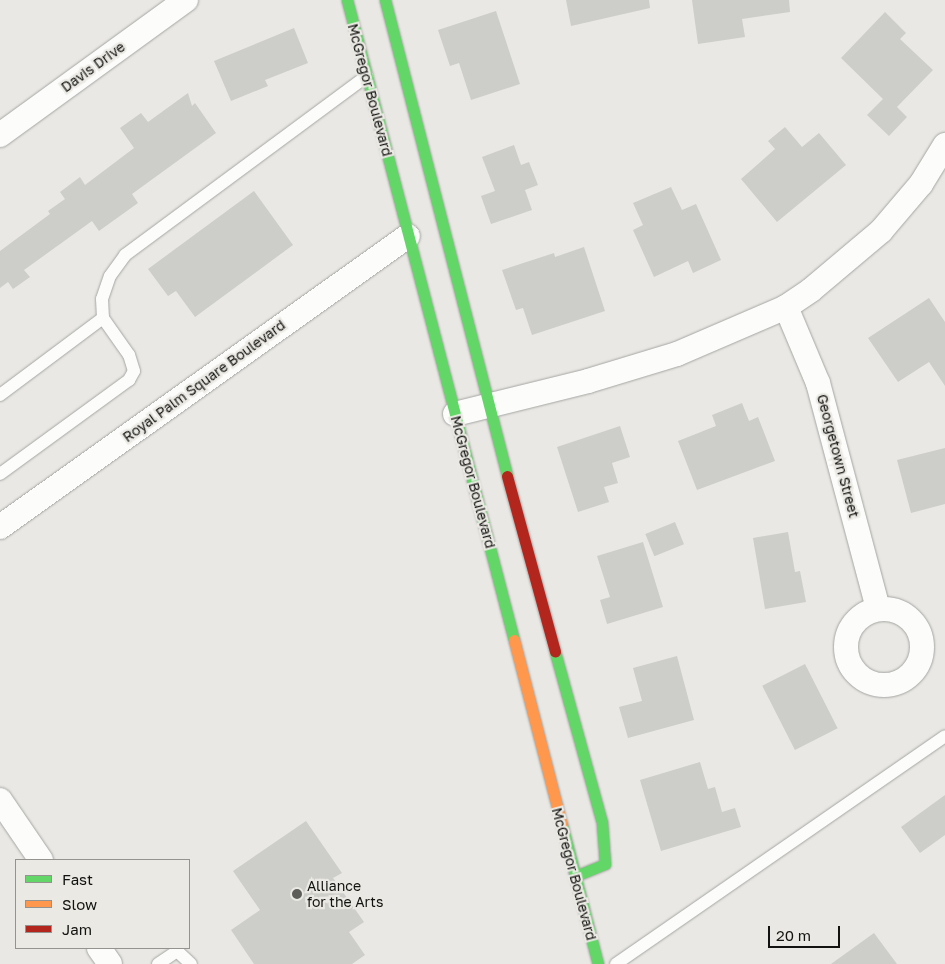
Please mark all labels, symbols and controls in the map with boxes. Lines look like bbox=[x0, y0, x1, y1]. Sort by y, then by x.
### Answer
street label: McGregor Boulevard bbox=[344, 22, 396, 158]
street label: Davis Drive bbox=[58, 38, 128, 96]
street label: Royal Palm Square Boulevard bbox=[119, 316, 289, 446]
street label: Georgetown Street bbox=[813, 392, 863, 520]
street label: McGregor Boulevard bbox=[447, 414, 499, 550]
street label: McGregor Boulevard bbox=[548, 806, 600, 942]
legend bbox=[15, 859, 190, 949]
text: Fast bbox=[62, 870, 93, 888]
place label: Alliance for the Arts bbox=[307, 878, 383, 910]
marker: Alliance for the Arts bbox=[291, 888, 303, 900]
text: Slow bbox=[62, 895, 97, 913]
scale bar bbox=[770, 916, 842, 948]
text: Jam bbox=[62, 920, 92, 938]
text: 20 m bbox=[776, 926, 811, 944]

